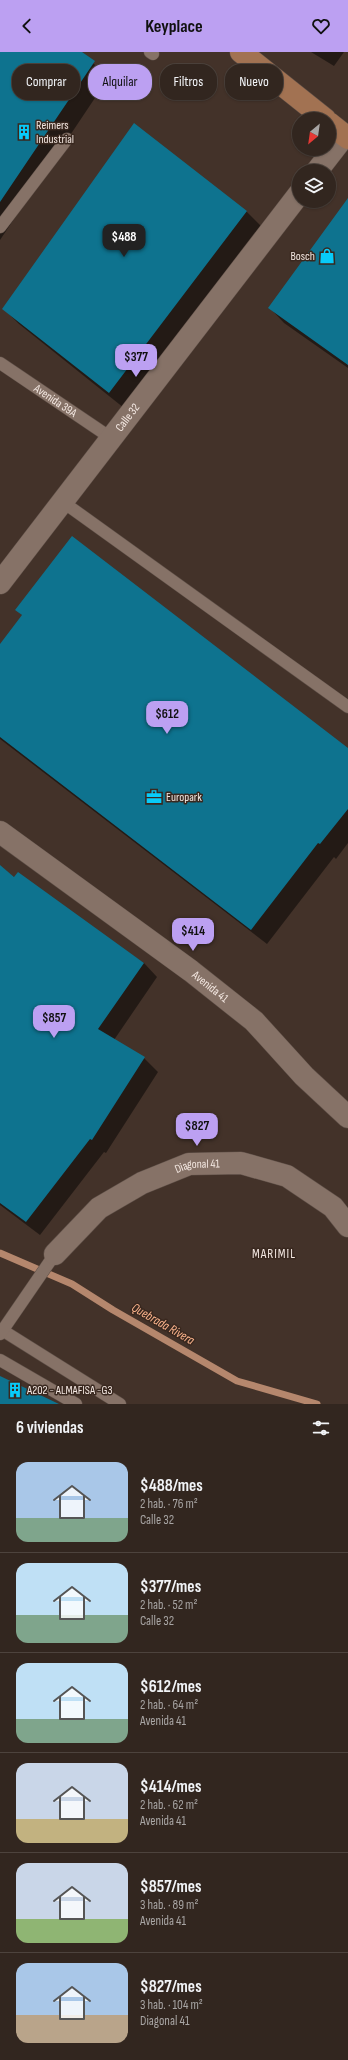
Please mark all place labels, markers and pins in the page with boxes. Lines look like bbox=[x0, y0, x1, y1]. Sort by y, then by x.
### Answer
place label: Reimers Industrial bbox=[36, 118, 74, 147]
building icon: Reimers Industrial bbox=[15, 123, 33, 141]
pin: $488 bbox=[100, 224, 148, 258]
shop icon: Bosch bbox=[318, 247, 336, 265]
place label: Bosch bbox=[290, 249, 315, 264]
pin: $377 bbox=[112, 344, 160, 378]
pin: $612 bbox=[143, 701, 191, 735]
office icon: Europark bbox=[145, 788, 163, 806]
place label: Europark bbox=[166, 790, 202, 805]
pin: $414 bbox=[169, 918, 217, 952]
pin: $857 bbox=[30, 1005, 78, 1039]
pin: $827 bbox=[173, 1113, 221, 1147]
building icon: A202 - ALMAFISA -G3 bbox=[6, 1381, 24, 1399]
place label: A202 - ALMAFISA -G3 bbox=[26, 1383, 112, 1398]

